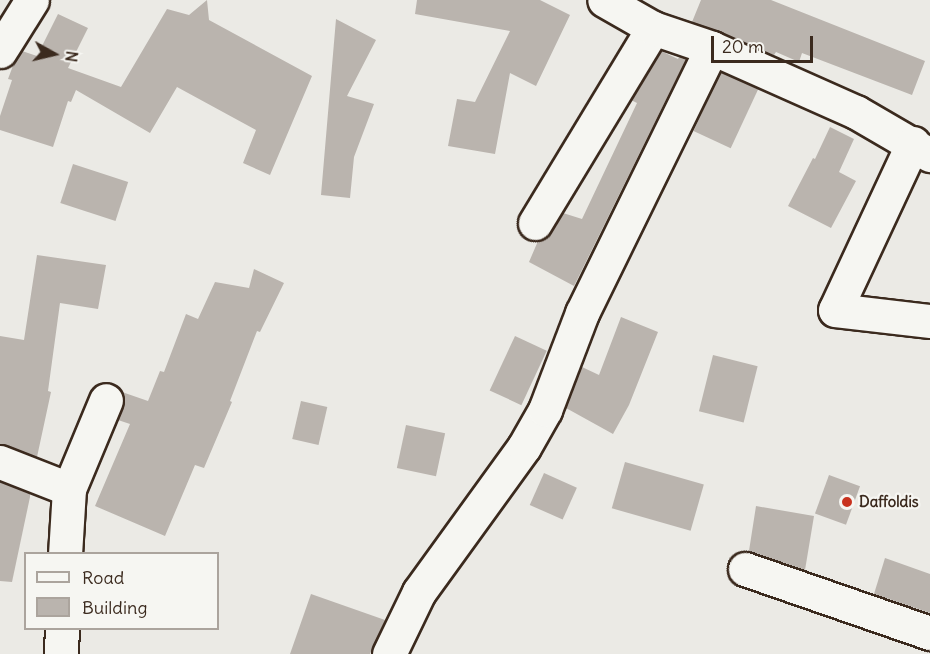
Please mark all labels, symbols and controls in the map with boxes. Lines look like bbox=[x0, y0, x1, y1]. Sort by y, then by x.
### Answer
north arrow bbox=[24, 24, 84, 84]
scale bar bbox=[714, 24, 816, 62]
text: 20 m bbox=[722, 35, 764, 58]
text: N bbox=[61, 50, 82, 63]
place label: Daffoldis bbox=[859, 493, 919, 511]
marker: Daffoldis bbox=[840, 495, 854, 509]
legend bbox=[24, 552, 219, 630]
text: Road bbox=[82, 566, 124, 589]
text: Building bbox=[82, 596, 147, 619]

